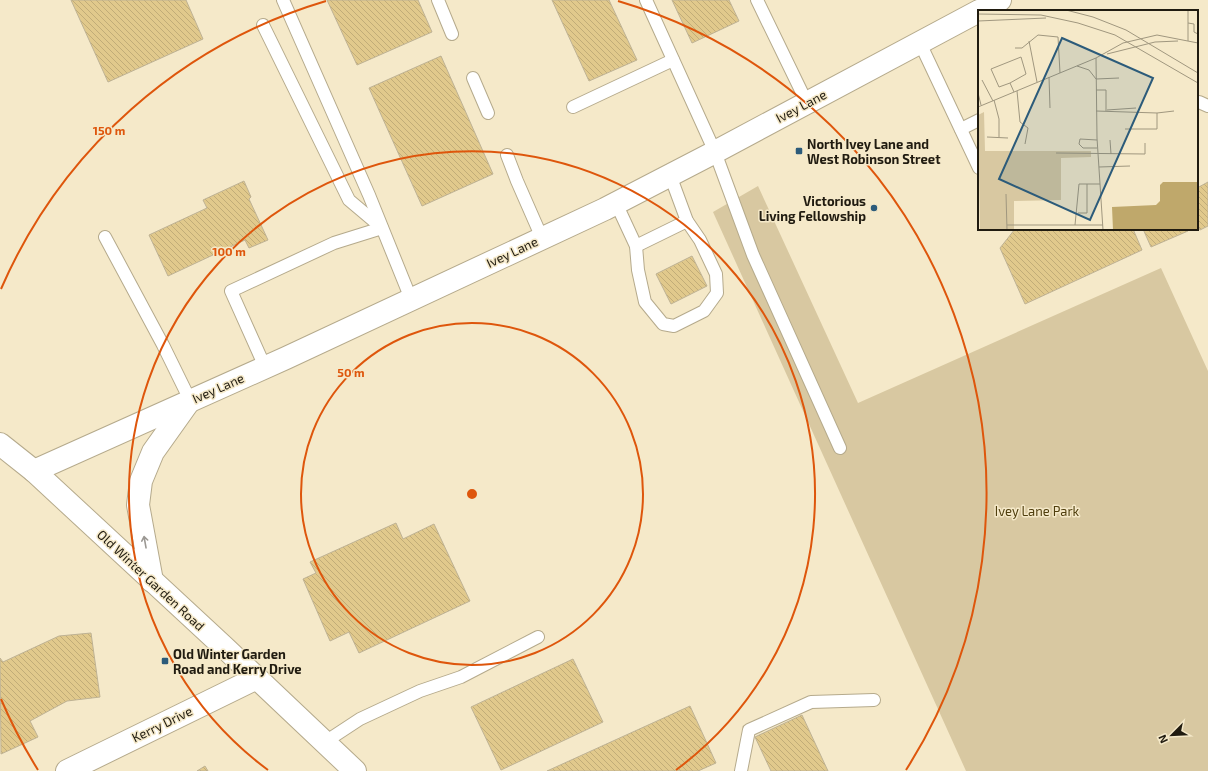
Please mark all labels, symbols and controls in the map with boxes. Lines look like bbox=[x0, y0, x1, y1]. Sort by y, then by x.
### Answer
inset map bbox=[978, 10, 1198, 230]
street label: Ivey Lane bbox=[773, 86, 829, 126]
text: 150 m bbox=[93, 123, 125, 137]
place label: North Ivey Lane and West Robinson Street bbox=[807, 136, 941, 167]
marker: North Ivey Lane and West Robinson Street bbox=[794, 146, 804, 156]
place label: Victorious Living Fellowship bbox=[759, 193, 866, 224]
marker: Victorious Living Fellowship bbox=[869, 203, 879, 213]
street label: Ivey Lane bbox=[484, 233, 540, 271]
text: 100 m bbox=[212, 244, 246, 258]
text: 50 m bbox=[337, 365, 365, 379]
street label: Ivey Lane bbox=[190, 370, 246, 406]
centre of rings bbox=[465, 487, 479, 501]
park label: Ivey Lane Park bbox=[995, 503, 1080, 519]
street label: Old Winter Garden Road bbox=[94, 526, 208, 634]
one-way arrow bbox=[141, 536, 149, 549]
place label: Old Winter Garden Road and Kerry Drive bbox=[173, 646, 302, 677]
marker: Old Winter Garden Road and Kerry Drive bbox=[160, 656, 170, 666]
street label: Kerry Drive bbox=[129, 702, 195, 745]
north arrow bbox=[1152, 715, 1192, 755]
text: N bbox=[1155, 733, 1170, 746]

